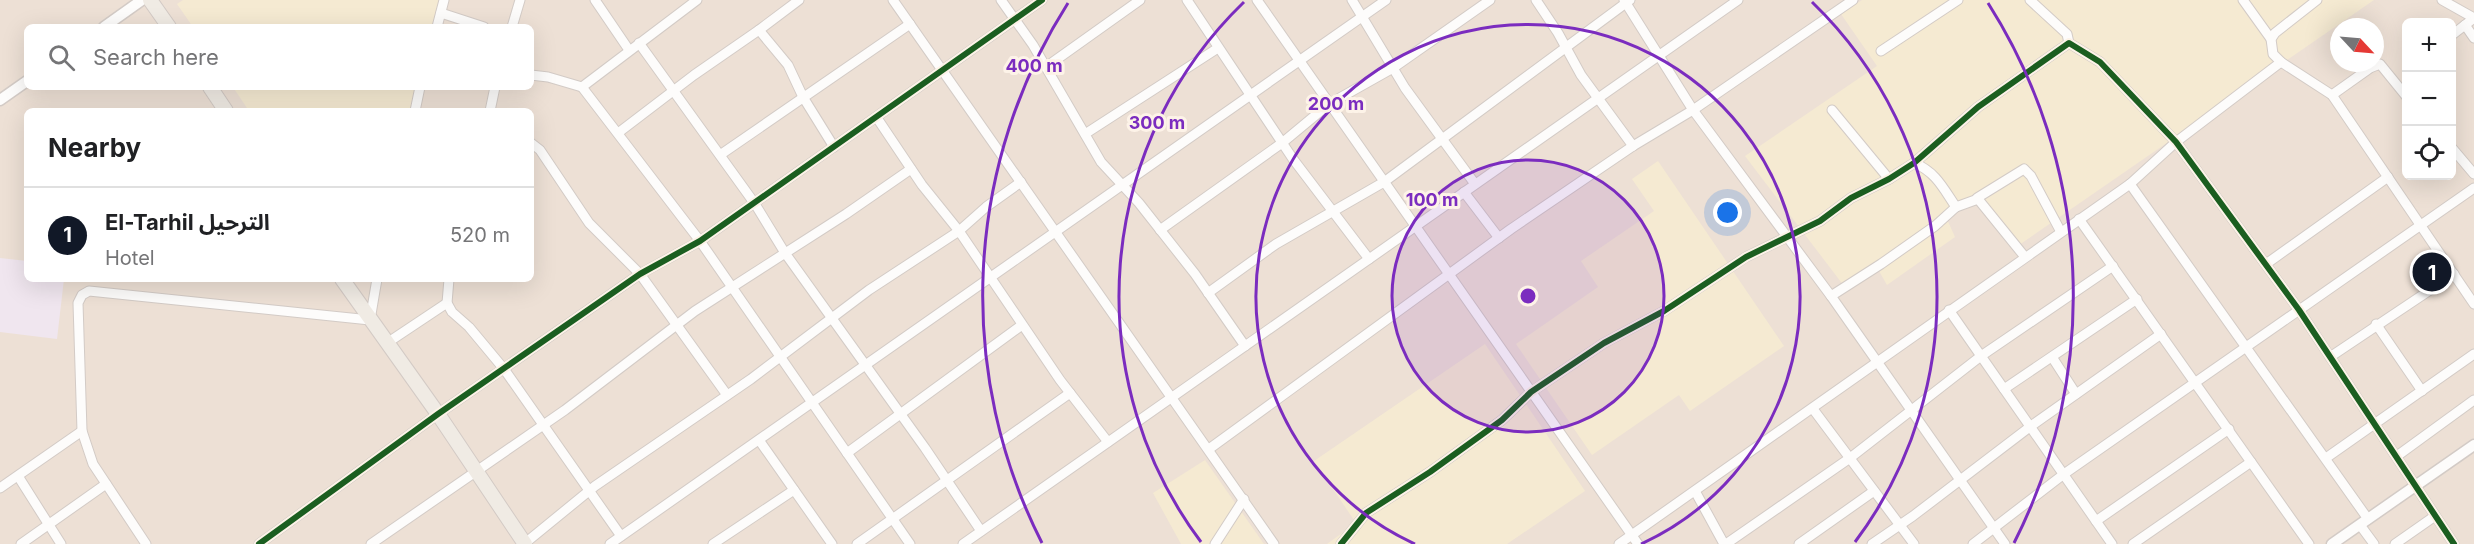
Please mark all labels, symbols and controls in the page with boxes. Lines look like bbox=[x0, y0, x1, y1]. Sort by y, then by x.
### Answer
north arrow bbox=[2330, 18, 2384, 72]
map controls bbox=[2402, 18, 2456, 180]
button: + bbox=[2402, 18, 2456, 72]
search box bbox=[24, 24, 534, 90]
icon: search bbox=[45, 41, 78, 74]
text: Search here bbox=[93, 44, 219, 70]
text: 400 m bbox=[1005, 55, 1063, 76]
button: − bbox=[2402, 72, 2456, 126]
text: 200 m bbox=[1308, 93, 1364, 114]
text: 300 m bbox=[1129, 112, 1185, 133]
button: locate bbox=[2402, 126, 2456, 180]
text: Nearby bbox=[48, 132, 141, 163]
text: 100 m bbox=[1406, 189, 1458, 210]
your location bbox=[1713, 198, 1742, 227]
text: El-Tarhil الترحيل bbox=[105, 209, 270, 235]
text: 1 bbox=[63, 223, 72, 247]
text: 520 m bbox=[450, 223, 510, 247]
text: Hotel bbox=[105, 246, 155, 270]
pin: 1 bbox=[2412, 250, 2452, 294]
centre of rings bbox=[1518, 286, 1538, 306]

